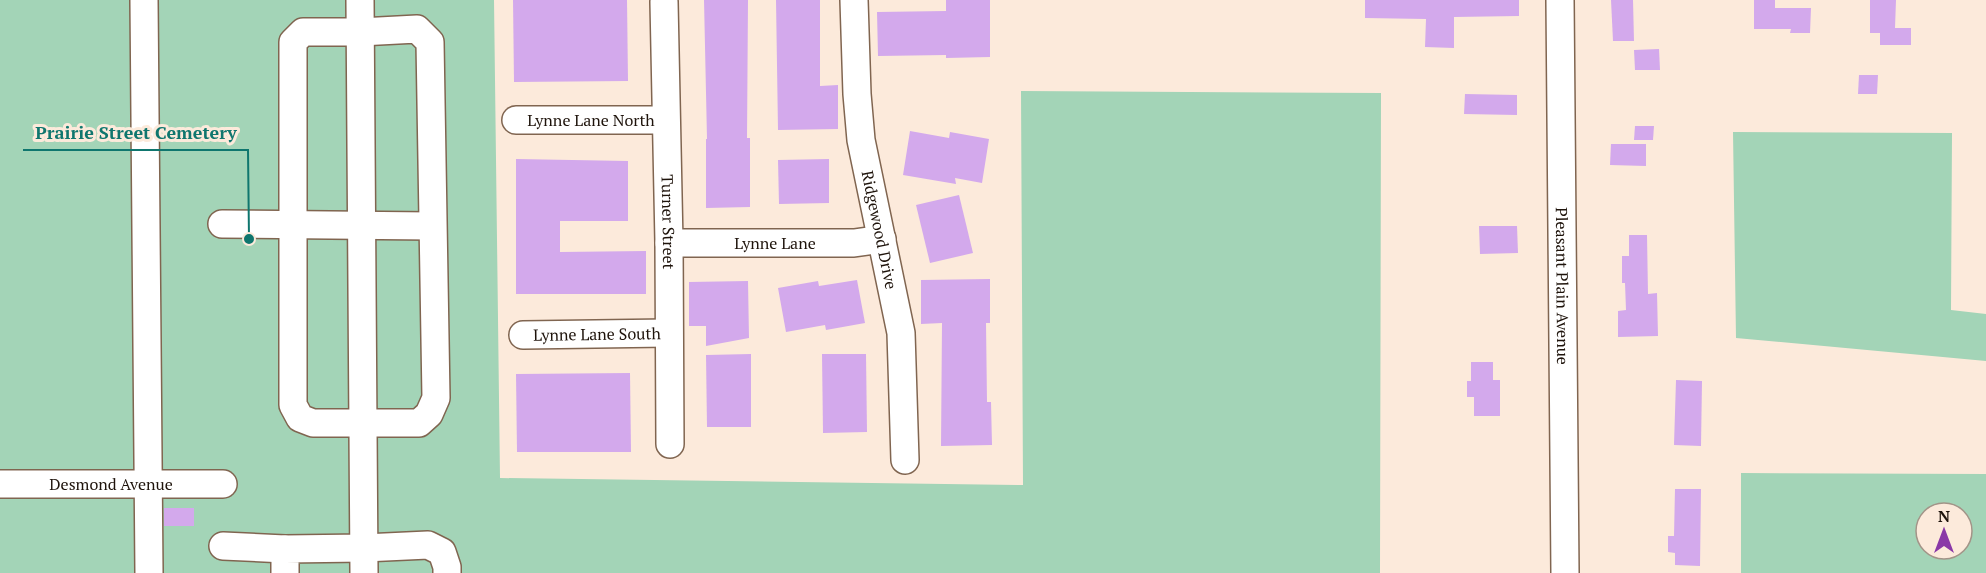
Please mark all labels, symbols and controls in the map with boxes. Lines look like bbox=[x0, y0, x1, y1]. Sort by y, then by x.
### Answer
street label: Lynne Lane North bbox=[527, 109, 655, 131]
callout: Prairie Street Cemetery bbox=[23, 114, 248, 150]
text: Prairie Street Cemetery bbox=[35, 120, 237, 144]
street label: Ridgewood Drive bbox=[857, 169, 903, 291]
street label: Turner Street bbox=[657, 174, 680, 270]
street label: Pleasant Plain Avenue bbox=[1551, 207, 1574, 365]
street label: Lynne Lane bbox=[734, 232, 816, 254]
street label: Lynne Lane South bbox=[533, 322, 661, 346]
street label: Desmond Avenue bbox=[49, 473, 173, 495]
north arrow bbox=[1914, 501, 1974, 561]
text: N bbox=[1938, 505, 1950, 527]

